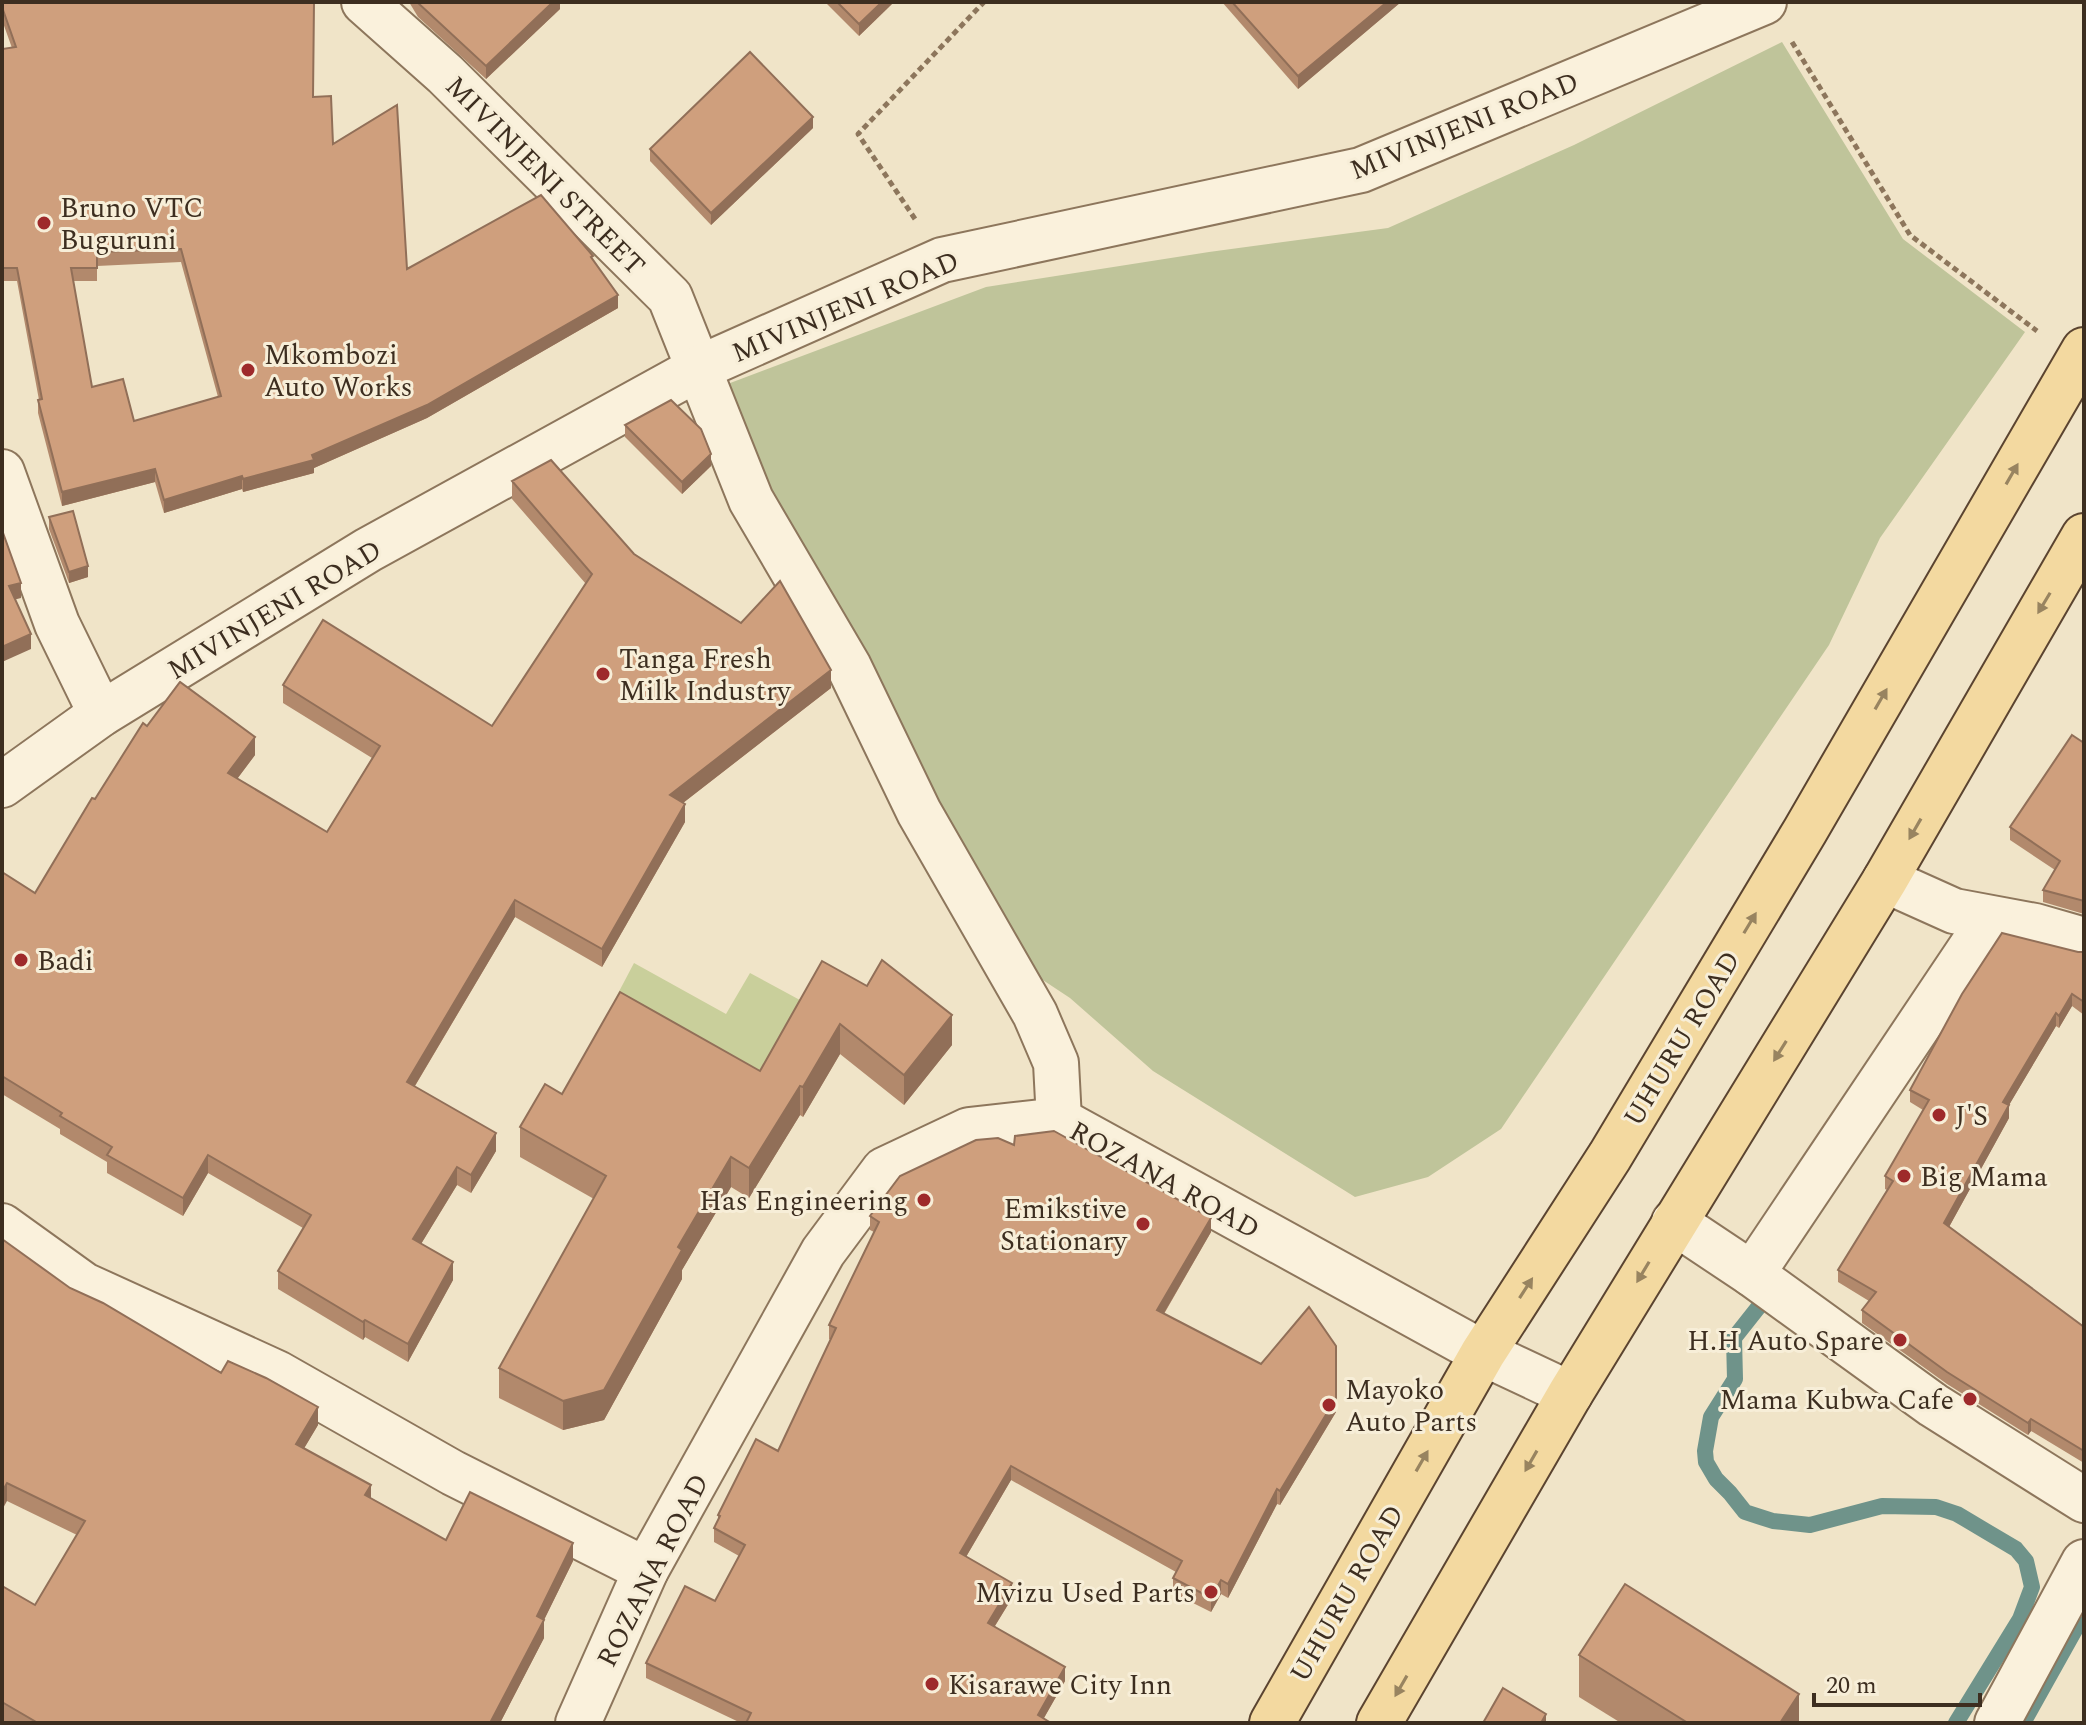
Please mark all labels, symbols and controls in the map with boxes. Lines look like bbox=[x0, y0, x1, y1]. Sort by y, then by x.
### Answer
street label: MIVINJENI ROAD bbox=[1344, 61, 1586, 192]
street label: MIVINJENI STREET bbox=[435, 66, 655, 286]
place label: Bruno VTC Buguruni bbox=[60, 187, 204, 262]
marker: Bruno VTC Buguruni bbox=[35, 214, 53, 232]
street label: MIVINJENI ROAD bbox=[725, 240, 966, 375]
place label: Mkombozi Auto Works bbox=[264, 334, 413, 409]
marker: Mkombozi Auto Works bbox=[239, 361, 257, 379]
one-way arrow bbox=[2005, 463, 2019, 485]
street label: MIVINJENI ROAD bbox=[159, 529, 390, 691]
one-way arrow bbox=[2037, 592, 2051, 614]
place label: Tanga Fresh Milk Industry bbox=[619, 638, 792, 713]
marker: Tanga Fresh Milk Industry bbox=[594, 665, 612, 683]
one-way arrow bbox=[1874, 688, 1888, 710]
one-way arrow bbox=[1908, 817, 1921, 840]
one-way arrow bbox=[1743, 912, 1757, 934]
place label: Badi bbox=[37, 940, 94, 983]
street label: UHURU ROAD bbox=[1613, 943, 1752, 1135]
marker: Badi bbox=[12, 951, 30, 969]
one-way arrow bbox=[1773, 1040, 1787, 1062]
place label: J'S bbox=[1955, 1095, 1988, 1138]
marker: J'S bbox=[1930, 1106, 1948, 1124]
street label: ROZANA ROAD bbox=[1061, 1110, 1267, 1251]
place label: Big Mama bbox=[1920, 1156, 2048, 1199]
marker: Big Mama bbox=[1895, 1167, 1913, 1185]
place label: Has Engineering bbox=[699, 1180, 908, 1223]
place label: Emikstive Stationary bbox=[1000, 1188, 1129, 1263]
marker: Has Engineering bbox=[915, 1191, 933, 1209]
marker: Emikstive Stationary bbox=[1134, 1215, 1152, 1233]
one-way arrow bbox=[1637, 1261, 1651, 1283]
one-way arrow bbox=[1518, 1277, 1533, 1298]
place label: H.H Auto Spare bbox=[1687, 1320, 1884, 1363]
marker: H.H Auto Spare bbox=[1891, 1331, 1909, 1349]
place label: Mayoko Auto Parts bbox=[1345, 1369, 1477, 1444]
place label: Mama Kubwa Cafe bbox=[1719, 1379, 1954, 1422]
marker: Mama Kubwa Cafe bbox=[1961, 1390, 1979, 1408]
marker: Mayoko Auto Parts bbox=[1320, 1396, 1338, 1414]
one-way arrow bbox=[1415, 1450, 1429, 1472]
one-way arrow bbox=[1524, 1450, 1538, 1473]
street label: ROZANA ROAD bbox=[586, 1466, 721, 1675]
street label: UHURU ROAD bbox=[1279, 1497, 1416, 1690]
place label: Mvizu Used Parts bbox=[975, 1572, 1195, 1615]
marker: Mvizu Used Parts bbox=[1202, 1583, 1220, 1601]
scale bar bbox=[1814, 1657, 1980, 1707]
place label: Kisarawe City Inn bbox=[948, 1664, 1172, 1707]
text: 20 m bbox=[1826, 1668, 1877, 1704]
marker: Kisarawe City Inn bbox=[923, 1675, 941, 1693]
one-way arrow bbox=[1394, 1675, 1408, 1697]

